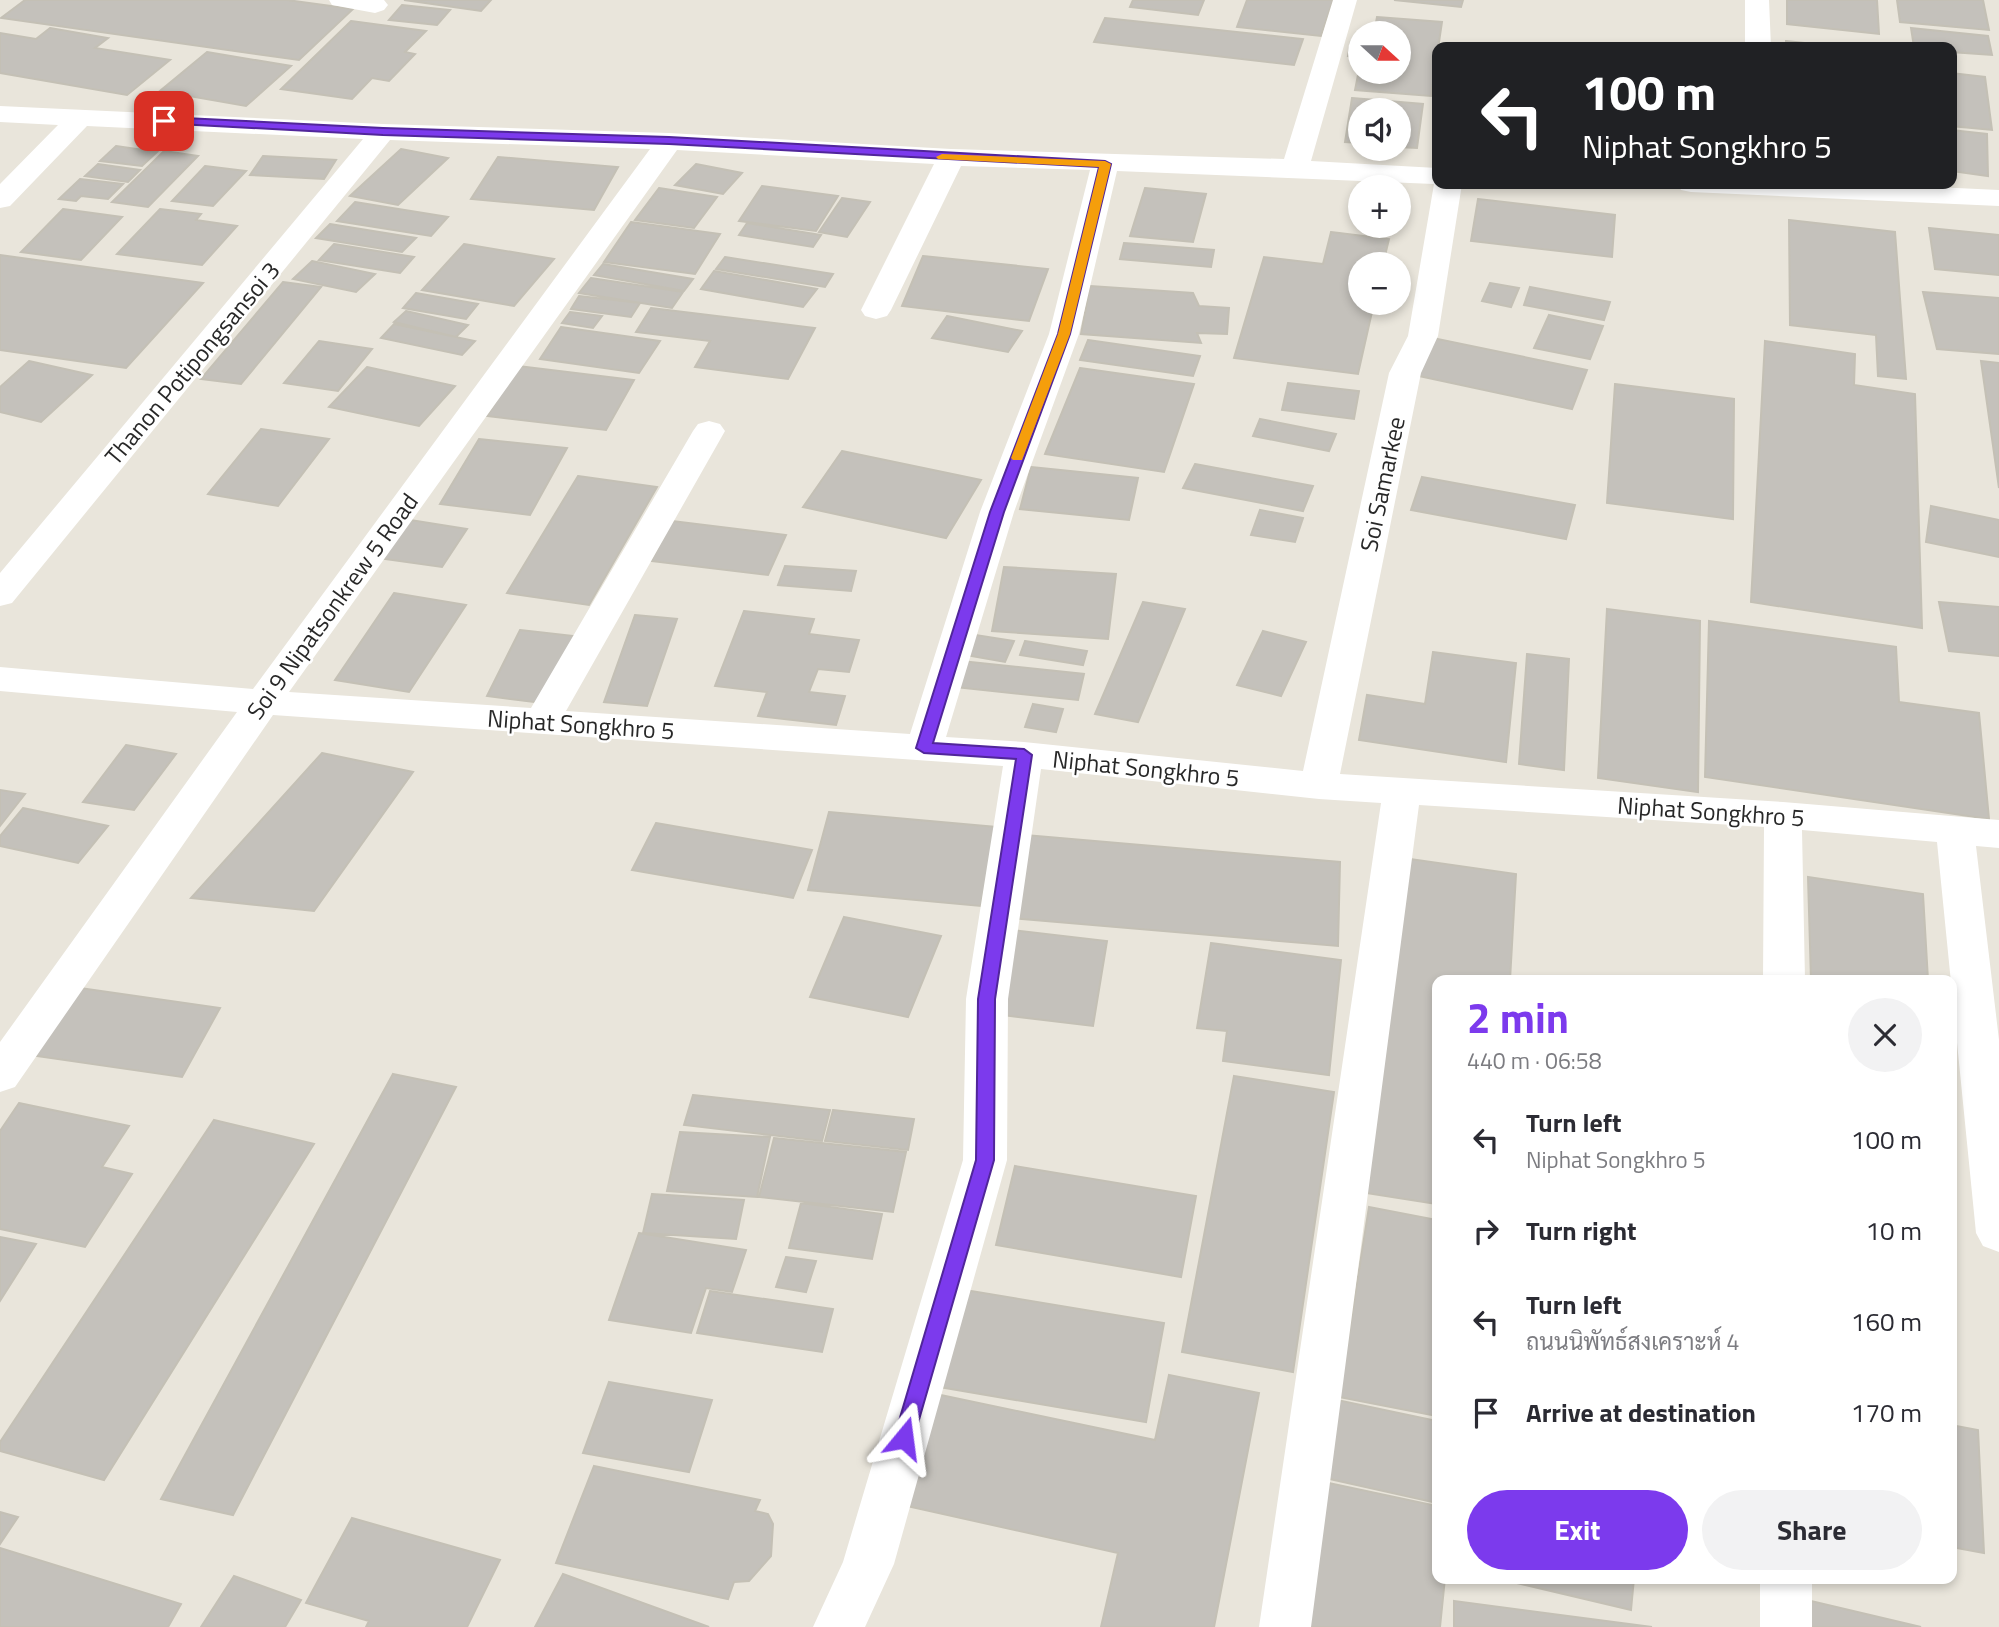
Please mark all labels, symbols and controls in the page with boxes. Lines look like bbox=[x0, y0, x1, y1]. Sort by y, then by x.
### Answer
north arrow bbox=[1348, 21, 1410, 84]
map controls bbox=[1348, 21, 1411, 315]
text: 100 m bbox=[1582, 54, 1716, 129]
icon: left bbox=[1467, 70, 1558, 161]
pin bbox=[134, 91, 194, 151]
button: sound bbox=[1348, 98, 1411, 161]
icon: arrive bbox=[145, 102, 183, 140]
text: Niphat Songkhro 5 bbox=[1582, 122, 1832, 170]
button: + bbox=[1348, 175, 1411, 238]
button: − bbox=[1348, 252, 1411, 315]
street label: Thanon Potipongsansoi 3 bbox=[96, 253, 288, 473]
street label: Soi Samarkee bbox=[1350, 413, 1414, 555]
street label: Soi 9 Nipatsonkrew 5 Road bbox=[237, 485, 427, 727]
street label: Niphat Songkhro 5 bbox=[486, 700, 676, 748]
street label: Niphat Songkhro 5 bbox=[1051, 740, 1241, 796]
street label: Niphat Songkhro 5 bbox=[1616, 787, 1806, 835]
text: 2 min bbox=[1467, 985, 1569, 1049]
button: close bbox=[1848, 998, 1922, 1072]
text: 440 m · 06:58 bbox=[1467, 1043, 1602, 1078]
text: Turn left bbox=[1526, 1103, 1621, 1142]
text: 100 m bbox=[1851, 1120, 1922, 1159]
icon: left bbox=[1467, 1121, 1505, 1159]
text: Niphat Songkhro 5 bbox=[1526, 1142, 1706, 1177]
text: Turn right bbox=[1526, 1211, 1637, 1250]
text: 10 m bbox=[1865, 1211, 1922, 1250]
icon: right bbox=[1467, 1212, 1505, 1250]
text: Turn left bbox=[1526, 1285, 1621, 1324]
text: 160 m bbox=[1851, 1302, 1922, 1341]
icon: left bbox=[1467, 1303, 1505, 1341]
text: ถนนนิพัทธ์สงเคราะห์ 4 bbox=[1526, 1324, 1739, 1359]
text: Arrive at destination bbox=[1526, 1393, 1756, 1432]
text: 170 m bbox=[1851, 1393, 1922, 1432]
icon: arrive bbox=[1467, 1394, 1505, 1432]
position arrow bbox=[867, 1401, 941, 1475]
button: Exit bbox=[1467, 1490, 1688, 1570]
button: Share bbox=[1702, 1490, 1922, 1570]

